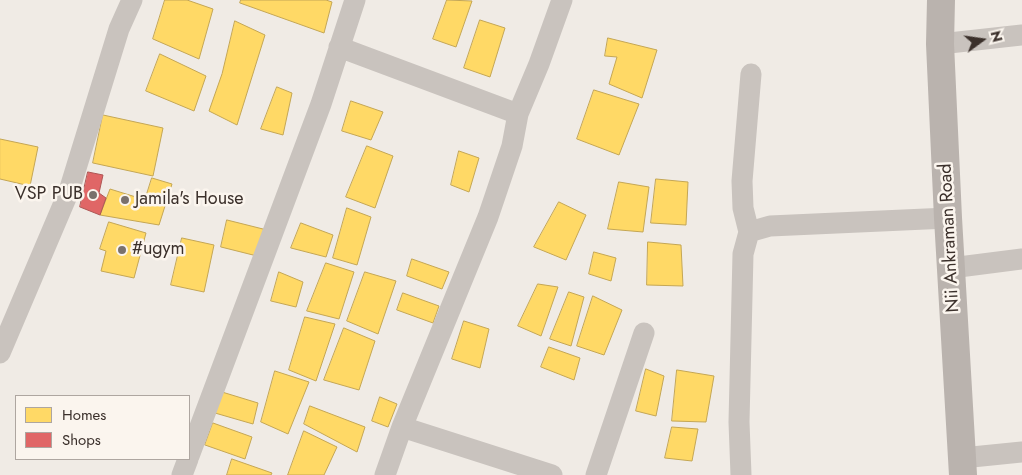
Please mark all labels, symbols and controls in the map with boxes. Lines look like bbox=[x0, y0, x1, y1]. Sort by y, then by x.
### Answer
north arrow bbox=[957, 15, 1007, 65]
text: N bbox=[986, 29, 1008, 44]
street label: Nii Ankraman Road bbox=[935, 163, 965, 313]
place label: VSP PUB bbox=[15, 184, 83, 206]
marker: VSP PUB bbox=[87, 189, 99, 201]
place label: Jamila's House bbox=[135, 189, 244, 211]
marker: Jamila's House bbox=[119, 194, 131, 206]
place label: #ugym bbox=[132, 239, 185, 261]
marker: #ugym bbox=[116, 244, 128, 256]
legend bbox=[15, 395, 190, 460]
text: Homes bbox=[62, 404, 106, 426]
text: Shops bbox=[62, 429, 101, 451]

